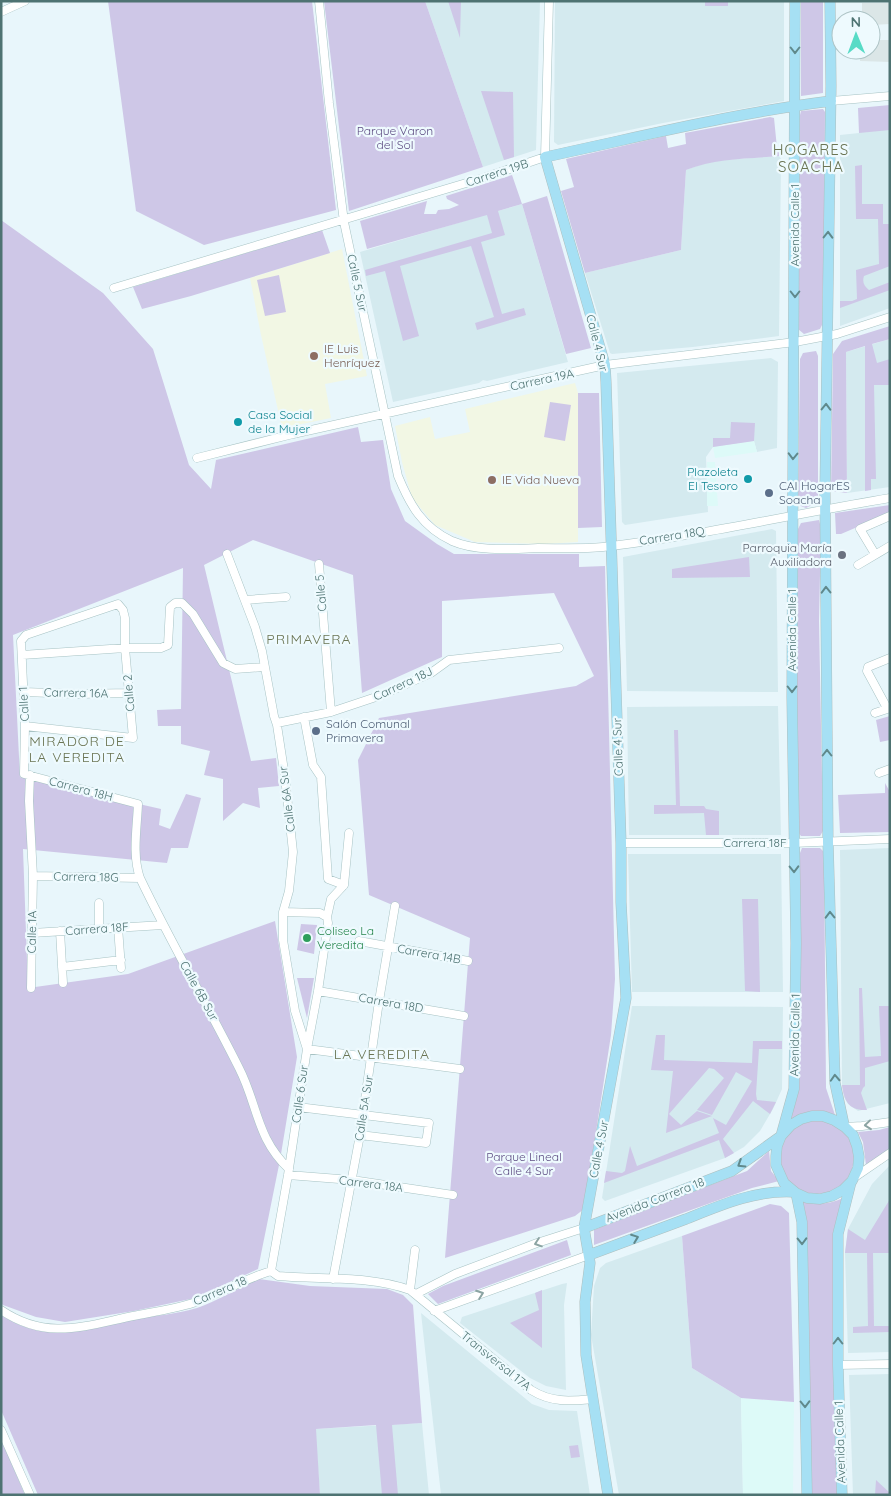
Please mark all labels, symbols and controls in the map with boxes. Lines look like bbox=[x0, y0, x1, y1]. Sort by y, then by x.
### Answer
north arrow bbox=[831, 10, 881, 60]
text: N bbox=[850, 13, 861, 31]
one-way arrow bbox=[790, 46, 800, 54]
park label: Parque Varon del Sol bbox=[357, 123, 433, 152]
district label: HOGARES SOACHA bbox=[773, 140, 849, 176]
street label: Carrera 19B bbox=[464, 155, 530, 190]
street label: Avenida Calle 1 bbox=[787, 184, 802, 266]
one-way arrow bbox=[823, 231, 833, 238]
street label: Calle 5 Sur bbox=[344, 253, 371, 313]
one-way arrow bbox=[790, 290, 800, 298]
street label: Calle 4 Sur bbox=[583, 313, 612, 373]
place label: IE Luis Henríquez bbox=[324, 341, 380, 370]
marker: IE Luis Henríquez bbox=[308, 350, 320, 362]
street label: Carrera 19A bbox=[509, 365, 575, 394]
one-way arrow bbox=[821, 403, 831, 411]
place label: Casa Social de la Mujer bbox=[248, 407, 312, 436]
marker: Casa Social de la Mujer bbox=[232, 416, 244, 428]
one-way arrow bbox=[788, 453, 798, 461]
place label: Plazoleta El Tesoro bbox=[687, 464, 738, 493]
place label: IE Vida Nueva bbox=[502, 472, 579, 487]
marker: Plazoleta El Tesoro bbox=[742, 473, 754, 485]
marker: IE Vida Nueva bbox=[486, 474, 498, 486]
place label: CAI HogarES Soacha bbox=[779, 478, 850, 507]
marker: CAI HogarES Soacha bbox=[763, 487, 775, 499]
street label: Carrera 18Q bbox=[638, 523, 706, 548]
place label: Parroquia María Auxiliadora bbox=[743, 540, 832, 569]
marker: Parroquia María Auxiliadora bbox=[836, 549, 848, 561]
street label: Calle 5 bbox=[311, 574, 330, 612]
one-way arrow bbox=[821, 586, 831, 594]
street label: Avenida Calle 1 bbox=[784, 589, 799, 671]
district label: PRIMAVERA bbox=[266, 630, 352, 648]
street label: Carrera 18J bbox=[371, 663, 435, 704]
street label: Calle 2 bbox=[119, 674, 138, 712]
street label: Carrera 16A bbox=[44, 684, 109, 701]
street label: Calle 1 bbox=[15, 686, 32, 722]
one-way arrow bbox=[787, 686, 797, 693]
place label: Salón Comunal Primavera bbox=[326, 716, 410, 745]
street label: Calle 4 Sur bbox=[609, 717, 626, 776]
marker: Salón Comunal Primavera bbox=[310, 725, 322, 737]
district label: MIRADOR DE LA VEREDITA bbox=[29, 732, 125, 766]
one-way arrow bbox=[822, 749, 832, 756]
street label: Calle 6A Sur bbox=[275, 765, 298, 833]
street label: Carrera 18H bbox=[48, 773, 115, 804]
street label: Carrera 18F bbox=[723, 835, 787, 850]
one-way arrow bbox=[789, 866, 799, 873]
street label: Carrera 18G bbox=[53, 868, 119, 885]
street label: Calle 1A bbox=[24, 910, 39, 954]
one-way arrow bbox=[824, 911, 835, 919]
street label: Carrera 18F bbox=[65, 919, 129, 938]
place label: Coliseo La Veredita bbox=[317, 923, 374, 952]
marker: Coliseo La Veredita bbox=[301, 932, 313, 944]
street label: Carrera 14B bbox=[396, 941, 462, 967]
street label: Calle 6B Sur bbox=[177, 958, 222, 1024]
street label: Carrera 18D bbox=[358, 989, 425, 1016]
street label: Avenida Calle 1 bbox=[786, 993, 803, 1077]
district label: LA VEREDITA bbox=[334, 1045, 430, 1063]
street label: Calle 6 Sur bbox=[288, 1064, 311, 1124]
one-way arrow bbox=[829, 1073, 840, 1081]
street label: Calle 5A Sur bbox=[351, 1074, 376, 1142]
street label: Calle 4 Sur bbox=[586, 1118, 612, 1179]
one-way arrow bbox=[863, 1120, 871, 1131]
park label: Parque Lineal Calle 4 Sur bbox=[486, 1149, 562, 1178]
one-way arrow bbox=[738, 1158, 747, 1168]
street label: Carrera 18A bbox=[338, 1172, 404, 1195]
street label: Avenida Carrera 18 bbox=[603, 1174, 706, 1225]
one-way arrow bbox=[630, 1234, 639, 1244]
one-way arrow bbox=[534, 1237, 543, 1247]
one-way arrow bbox=[797, 1238, 807, 1245]
street label: Carrera 18 bbox=[191, 1273, 249, 1309]
one-way arrow bbox=[475, 1290, 484, 1300]
street label: Transversal 17A bbox=[458, 1328, 535, 1394]
one-way arrow bbox=[833, 1337, 843, 1344]
one-way arrow bbox=[800, 1400, 810, 1408]
street label: Avenida Calle 1 bbox=[831, 1400, 848, 1484]

